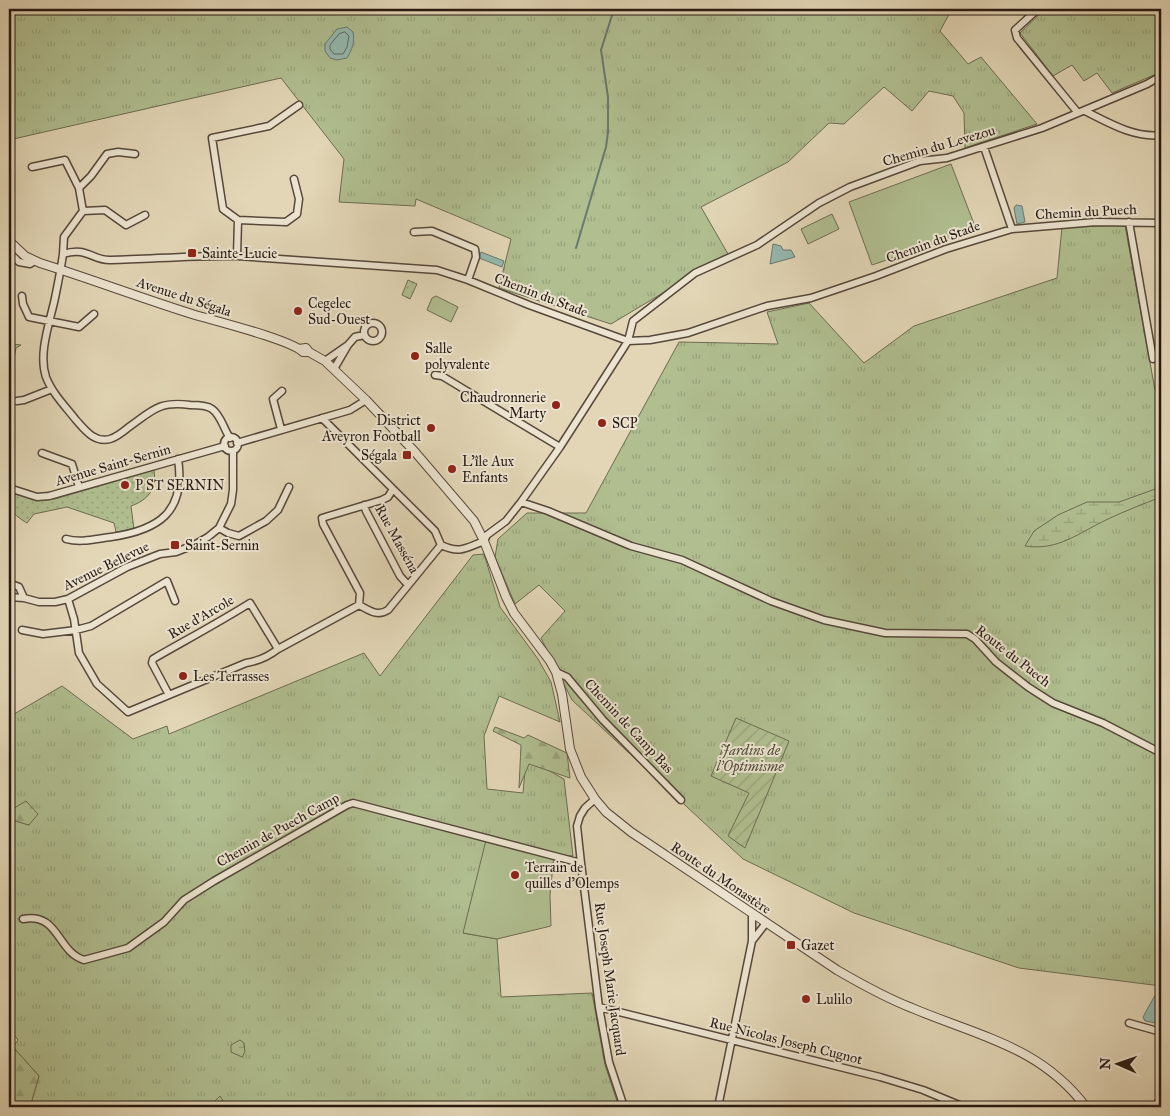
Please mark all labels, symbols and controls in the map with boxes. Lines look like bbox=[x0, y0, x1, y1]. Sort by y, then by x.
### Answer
street label: Chemin du Levezou bbox=[881, 122, 998, 170]
street label: Chemin du Puech bbox=[1035, 201, 1137, 223]
street label: Chemin du Stade bbox=[884, 217, 982, 267]
place label: Sainte-Lucie bbox=[202, 245, 277, 262]
marker: Sainte-Lucie bbox=[186, 247, 198, 259]
street label: Chemin du Stade bbox=[492, 269, 590, 321]
street label: Avenue du Ségala bbox=[134, 273, 234, 320]
place label: Cegelec Sud-Ouest bbox=[308, 295, 370, 328]
marker: Cegelec Sud-Ouest bbox=[292, 305, 304, 317]
place label: Salle polyvalente bbox=[424, 340, 490, 373]
marker: Salle polyvalente bbox=[409, 350, 421, 362]
place label: Chaudronnerie Marty bbox=[460, 389, 546, 422]
marker: Chaudronnerie Marty bbox=[550, 399, 562, 411]
place label: District Aveyron Football bbox=[321, 412, 421, 445]
place label: SCP bbox=[612, 415, 638, 432]
marker: SCP bbox=[596, 417, 608, 429]
marker: District Aveyron Football bbox=[425, 422, 437, 434]
street label: Avenue Saint-Sernin bbox=[52, 440, 173, 490]
place label: Ségala bbox=[361, 447, 397, 464]
marker: Ségala bbox=[401, 449, 413, 461]
place label: L'île Aux Enfants bbox=[462, 453, 515, 486]
marker: L'île Aux Enfants bbox=[446, 463, 458, 475]
place label: P ST SERNIN bbox=[135, 477, 224, 494]
marker: P ST SERNIN bbox=[119, 479, 131, 491]
street label: Rue Masséna bbox=[371, 502, 423, 576]
place label: Saint-Sernin bbox=[185, 537, 260, 554]
street label: Avenue Bellevue bbox=[59, 538, 152, 595]
marker: Saint-Sernin bbox=[169, 539, 181, 551]
street label: Rue d'Arcole bbox=[165, 591, 237, 643]
street label: Route du Puech bbox=[972, 621, 1054, 691]
place label: Les Terrasses bbox=[193, 668, 269, 685]
marker: Les Terrasses bbox=[177, 670, 189, 682]
street label: Chemin de Camp Bas bbox=[581, 675, 677, 777]
park label: Jardins de l’Optimisme bbox=[715, 742, 784, 776]
street label: Chemin de Puech Camp bbox=[214, 789, 342, 871]
street label: Route du Monastère bbox=[668, 838, 775, 918]
place label: Terrain de quilles d'Olemps bbox=[525, 859, 619, 893]
marker: Terrain de quilles d'Olemps bbox=[509, 869, 521, 881]
street label: Rue Joseph Marie Jacquard bbox=[590, 901, 629, 1057]
place label: Gazet bbox=[801, 937, 834, 954]
marker: Gazet bbox=[785, 939, 797, 951]
place label: Lulilo bbox=[816, 991, 852, 1008]
marker: Lulilo bbox=[800, 993, 812, 1005]
street label: Rue Nicolas Joseph Cugnot bbox=[708, 1014, 864, 1069]
north arrow bbox=[1092, 1038, 1142, 1088]
text: N bbox=[1097, 1057, 1114, 1070]

